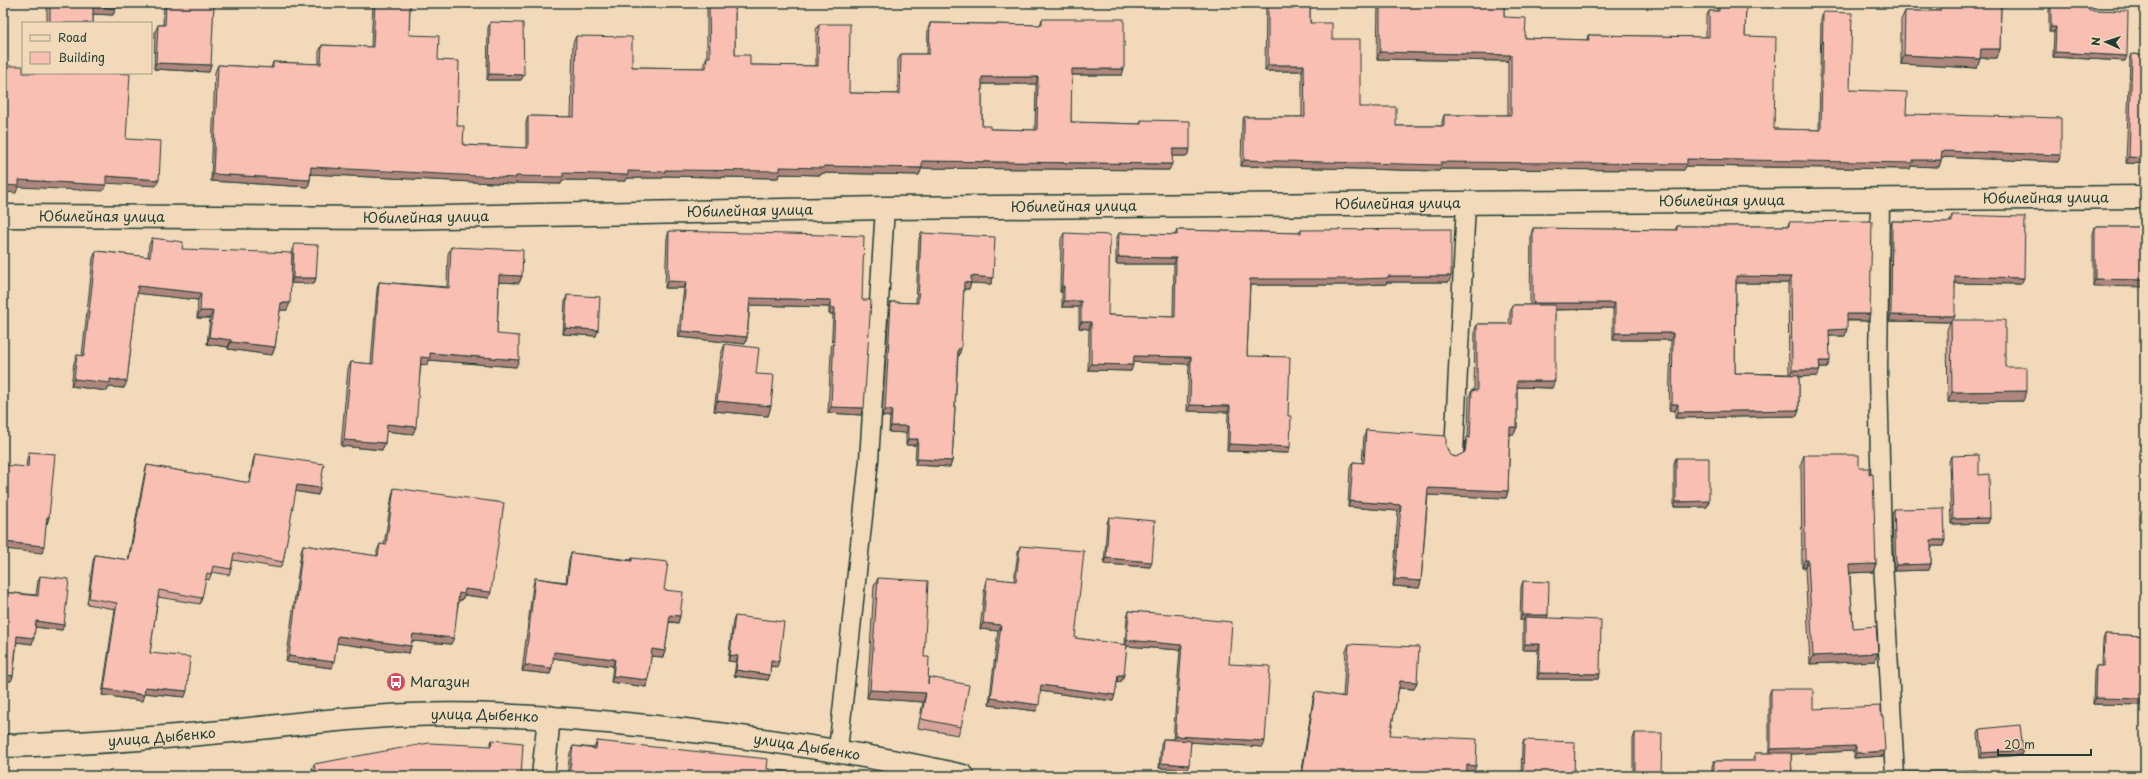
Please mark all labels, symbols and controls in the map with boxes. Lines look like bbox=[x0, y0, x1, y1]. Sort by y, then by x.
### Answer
legend bbox=[22, 22, 152, 74]
north arrow bbox=[2086, 22, 2126, 62]
text: Road bbox=[58, 28, 87, 46]
text: N bbox=[2087, 36, 2104, 46]
text: Building bbox=[58, 48, 105, 66]
street label: Юбилейная улица bbox=[1983, 186, 2109, 208]
street label: Юбилейная улица bbox=[1659, 189, 1785, 211]
street label: Юбилейная улица bbox=[1335, 192, 1461, 214]
street label: Юбилейная улица bbox=[1011, 195, 1137, 217]
street label: Юбилейная улица bbox=[687, 198, 813, 222]
street label: Юбилейная улица bbox=[39, 205, 165, 227]
street label: Юбилейная улица bbox=[363, 205, 489, 228]
bus stop icon: Магазин bbox=[385, 671, 407, 693]
place label: Магазин bbox=[410, 671, 470, 692]
street label: улица Дыбенко bbox=[431, 703, 539, 727]
street label: улица Дыбенко bbox=[107, 722, 217, 751]
street label: улица Дыбенко bbox=[752, 728, 862, 765]
scale bar bbox=[1998, 731, 2091, 757]
text: 20 m bbox=[2004, 735, 2035, 753]

